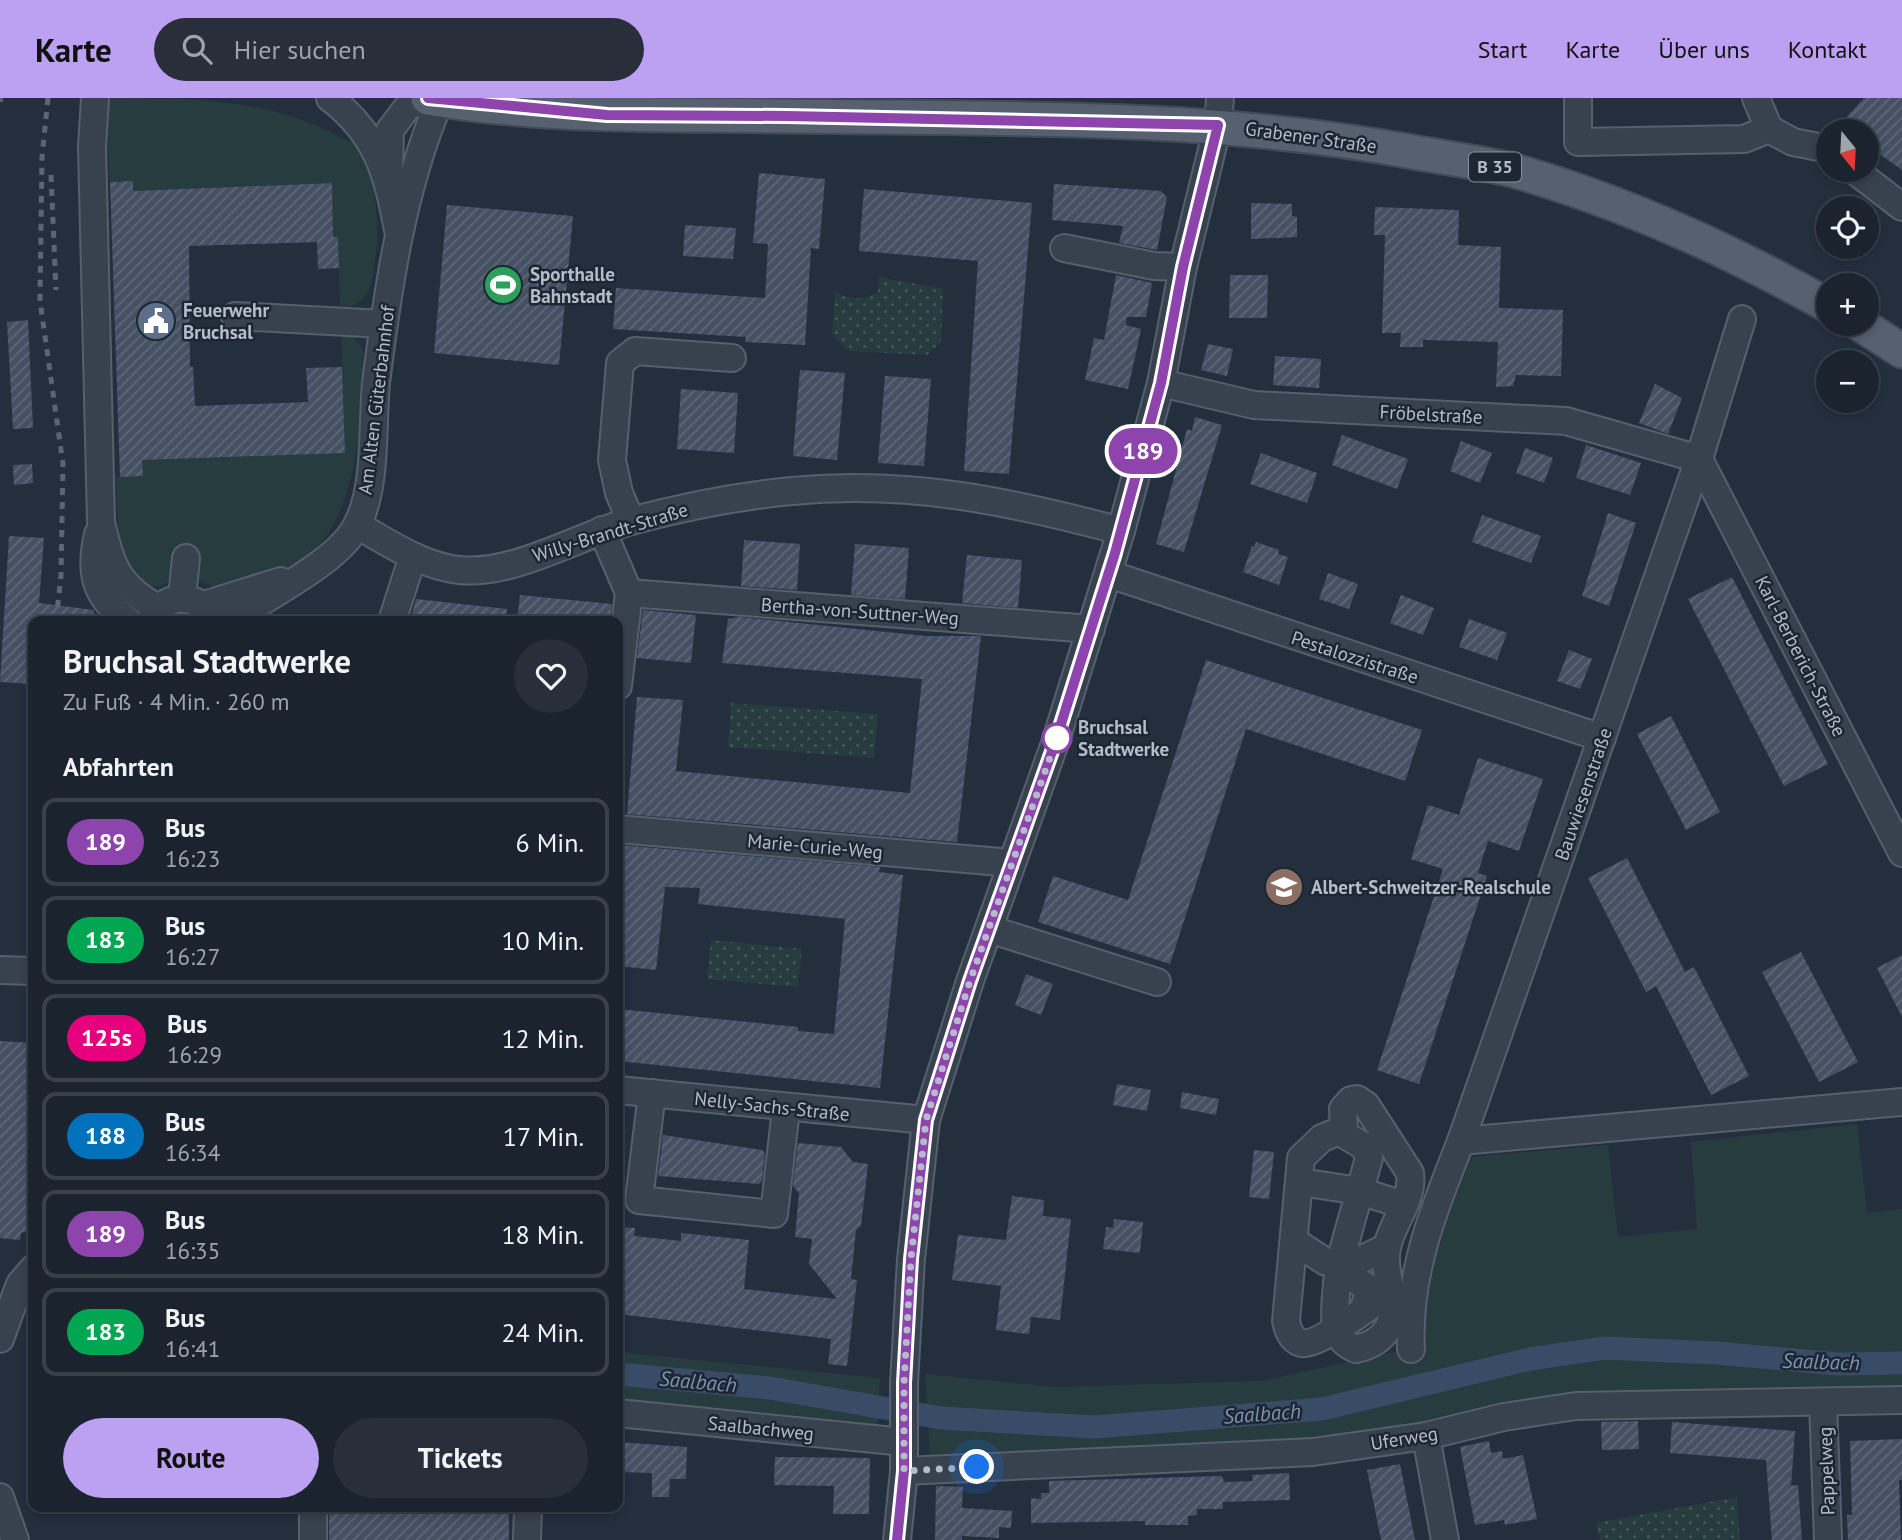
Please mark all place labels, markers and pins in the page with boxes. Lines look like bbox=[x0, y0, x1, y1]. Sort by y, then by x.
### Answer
place label: Sporthalle Bahnstadt bbox=[530, 262, 615, 308]
sports icon: Sporthalle Bahnstadt bbox=[482, 264, 524, 306]
place label: Feuerwehr Bruchsal bbox=[183, 298, 269, 344]
public building icon: Feuerwehr Bruchsal bbox=[135, 300, 177, 342]
place label: Bruchsal Stadtwerke bbox=[1078, 715, 1169, 761]
marker: Bruchsal Stadtwerke bbox=[1042, 723, 1072, 753]
school or university icon: Albert-Schweitzer-Realschule bbox=[1263, 866, 1305, 908]
place label: Albert-Schweitzer-Realschule bbox=[1311, 875, 1551, 899]

